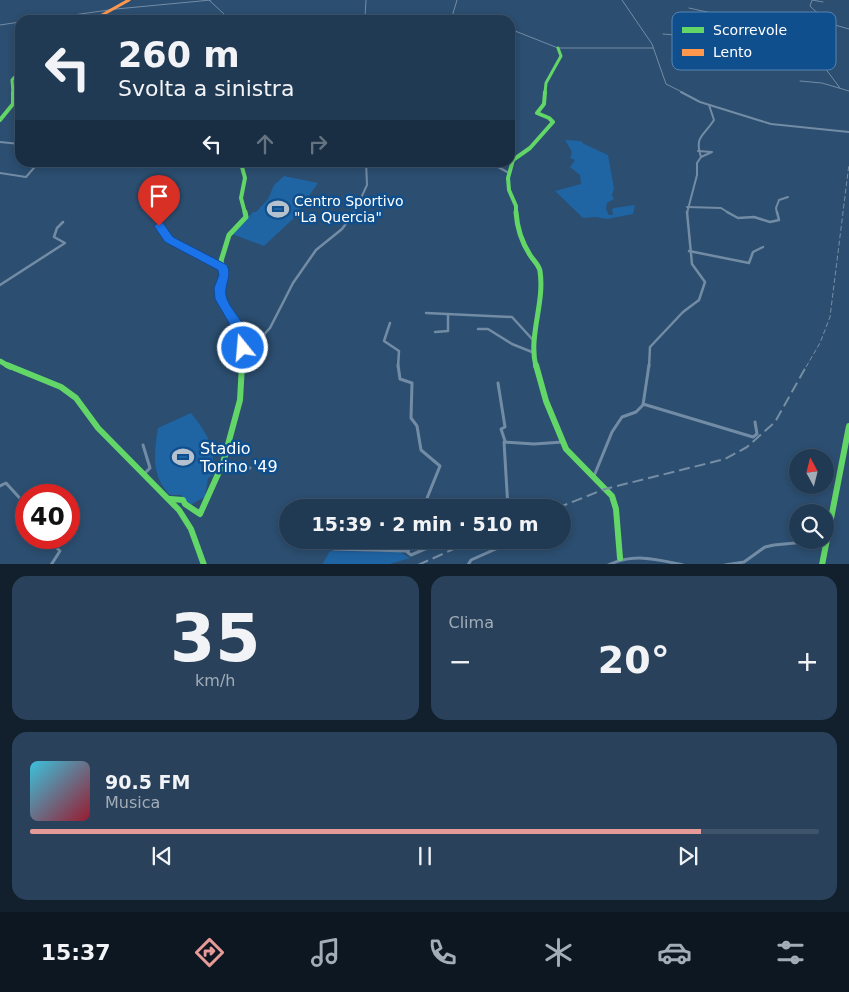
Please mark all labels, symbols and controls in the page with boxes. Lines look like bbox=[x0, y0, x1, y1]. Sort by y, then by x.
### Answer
legend bbox=[672, 12, 836, 70]
text: Scorrevole bbox=[713, 22, 787, 38]
icon: left bbox=[35, 35, 100, 100]
text: 260 m bbox=[118, 35, 240, 75]
text: Lento bbox=[713, 44, 752, 60]
text: Svolta a sinistra bbox=[118, 76, 294, 101]
icon: left bbox=[198, 130, 226, 158]
icon: ahead bbox=[251, 130, 279, 158]
icon: right bbox=[304, 130, 332, 158]
pin bbox=[138, 175, 180, 226]
icon: arrive bbox=[145, 182, 173, 210]
place label: Centro Sportivo "La Quercia" bbox=[294, 193, 404, 225]
sports icon: Centro Sportivo "La Quercia" bbox=[265, 196, 291, 222]
position arrow bbox=[216, 321, 268, 373]
place label: Stadio Torino '49 bbox=[199, 439, 278, 476]
sports icon: Stadio Torino '49 bbox=[170, 444, 196, 470]
north arrow bbox=[789, 449, 834, 494]
map controls bbox=[789, 449, 834, 549]
speed limit sign: 40 bbox=[15, 484, 80, 549]
button: search bbox=[789, 504, 834, 549]
text: 15:39 · 2 min · 510 m bbox=[311, 513, 539, 535]
text: 35 bbox=[170, 601, 260, 676]
text: Clima bbox=[449, 613, 494, 632]
text: 20° bbox=[598, 638, 670, 682]
text: − bbox=[449, 645, 472, 678]
text: + bbox=[796, 645, 819, 678]
text: km/h bbox=[195, 671, 235, 690]
text: 90.5 FM bbox=[105, 771, 190, 793]
text: Musica bbox=[105, 793, 160, 812]
icon: previous bbox=[148, 842, 176, 870]
icon: pause bbox=[411, 842, 439, 870]
icon: next bbox=[674, 842, 702, 870]
icon: directions bbox=[192, 935, 227, 970]
icon: music bbox=[308, 935, 343, 970]
icon: phone bbox=[425, 935, 460, 970]
icon: climate bbox=[541, 935, 576, 970]
icon: car bbox=[657, 935, 692, 970]
icon: filters bbox=[773, 935, 808, 970]
text: 15:37 bbox=[41, 940, 111, 965]

